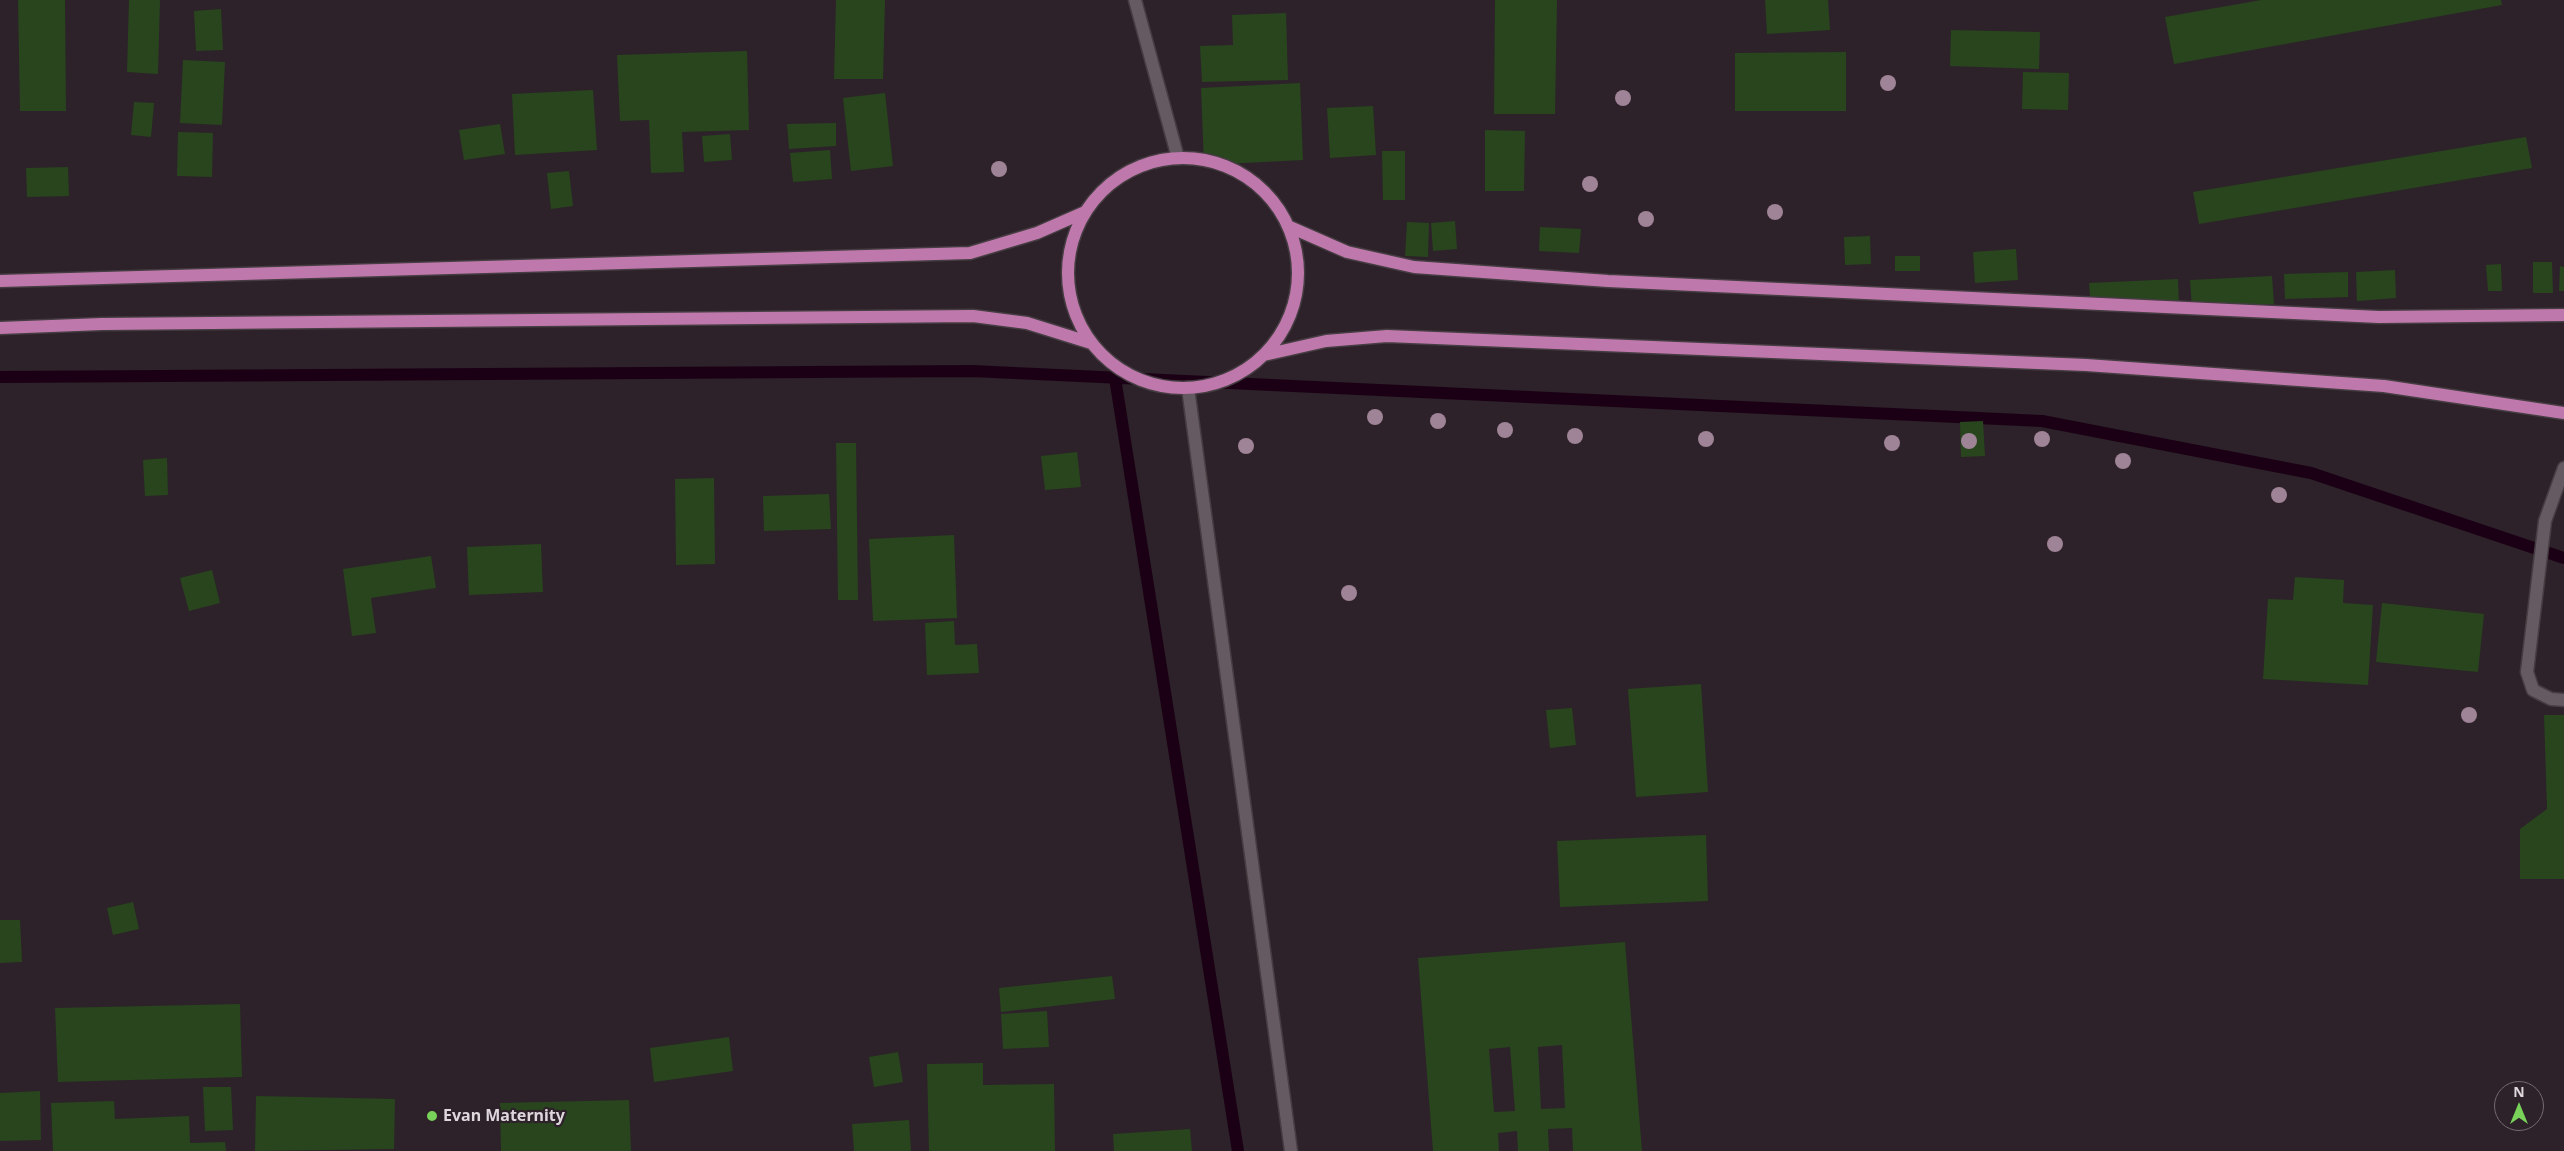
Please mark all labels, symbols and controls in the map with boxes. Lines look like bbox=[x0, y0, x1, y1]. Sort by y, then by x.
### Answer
north arrow bbox=[2494, 1081, 2544, 1131]
text: N bbox=[2513, 1082, 2525, 1101]
place label: Evan Maternity bbox=[443, 1106, 565, 1126]
marker: Evan Maternity bbox=[425, 1109, 439, 1123]

